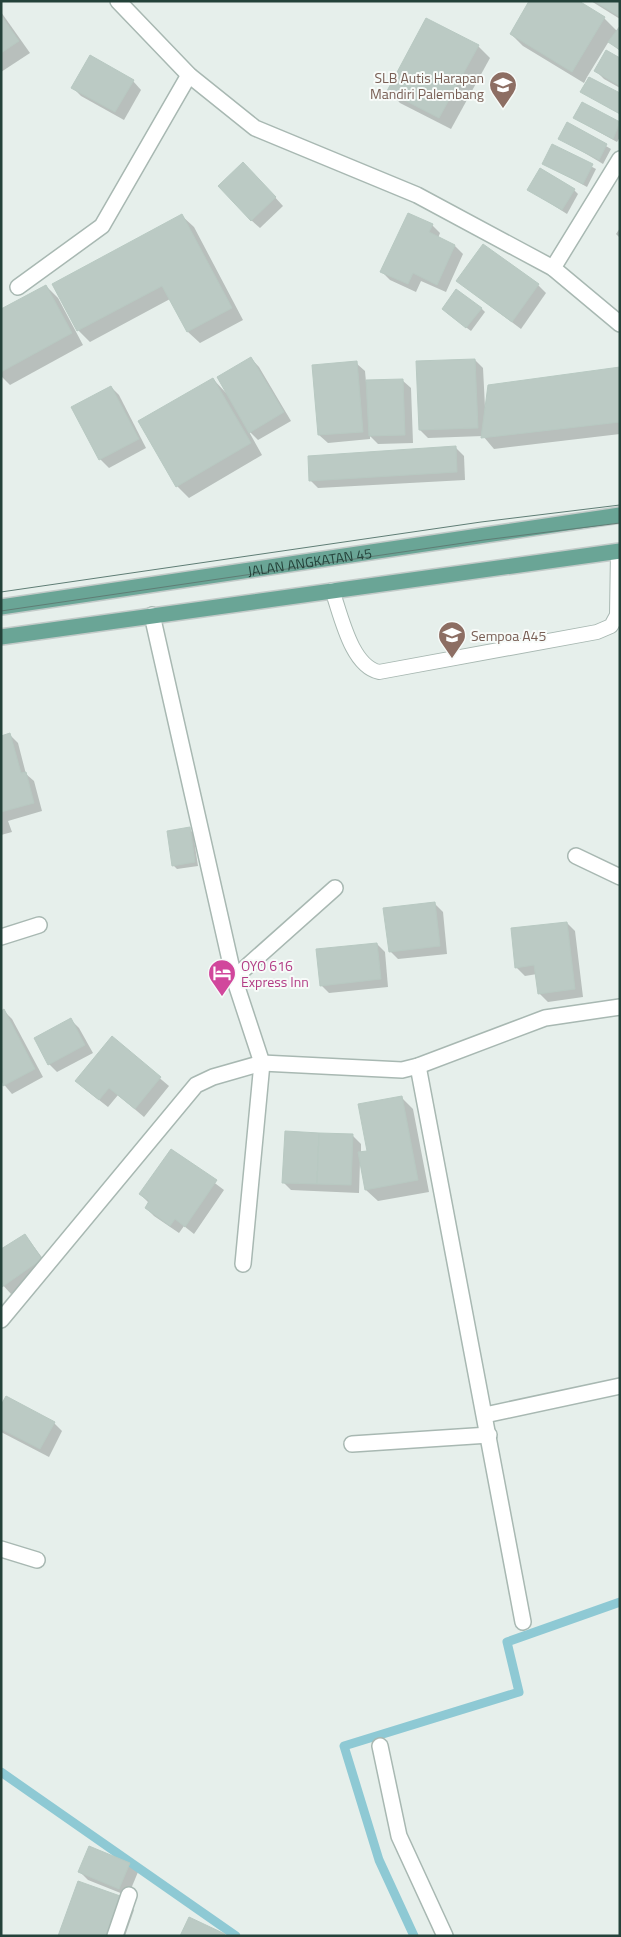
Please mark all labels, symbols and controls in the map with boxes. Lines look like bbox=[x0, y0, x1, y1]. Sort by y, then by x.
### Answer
place label: SLB Autis Harapan Mandiri Palembang bbox=[370, 67, 484, 104]
school or university icon: SLB Autis Harapan Mandiri Palembang bbox=[488, 70, 518, 109]
street label: JALAN ANGKATAN 45 bbox=[246, 541, 373, 581]
school or university icon: Sempoa A45 bbox=[437, 620, 467, 659]
place label: Sempoa A45 bbox=[471, 625, 546, 646]
place label: OYO 616 Express Inn bbox=[241, 955, 309, 992]
hotel icon: OYO 616 Express Inn bbox=[207, 958, 237, 997]

